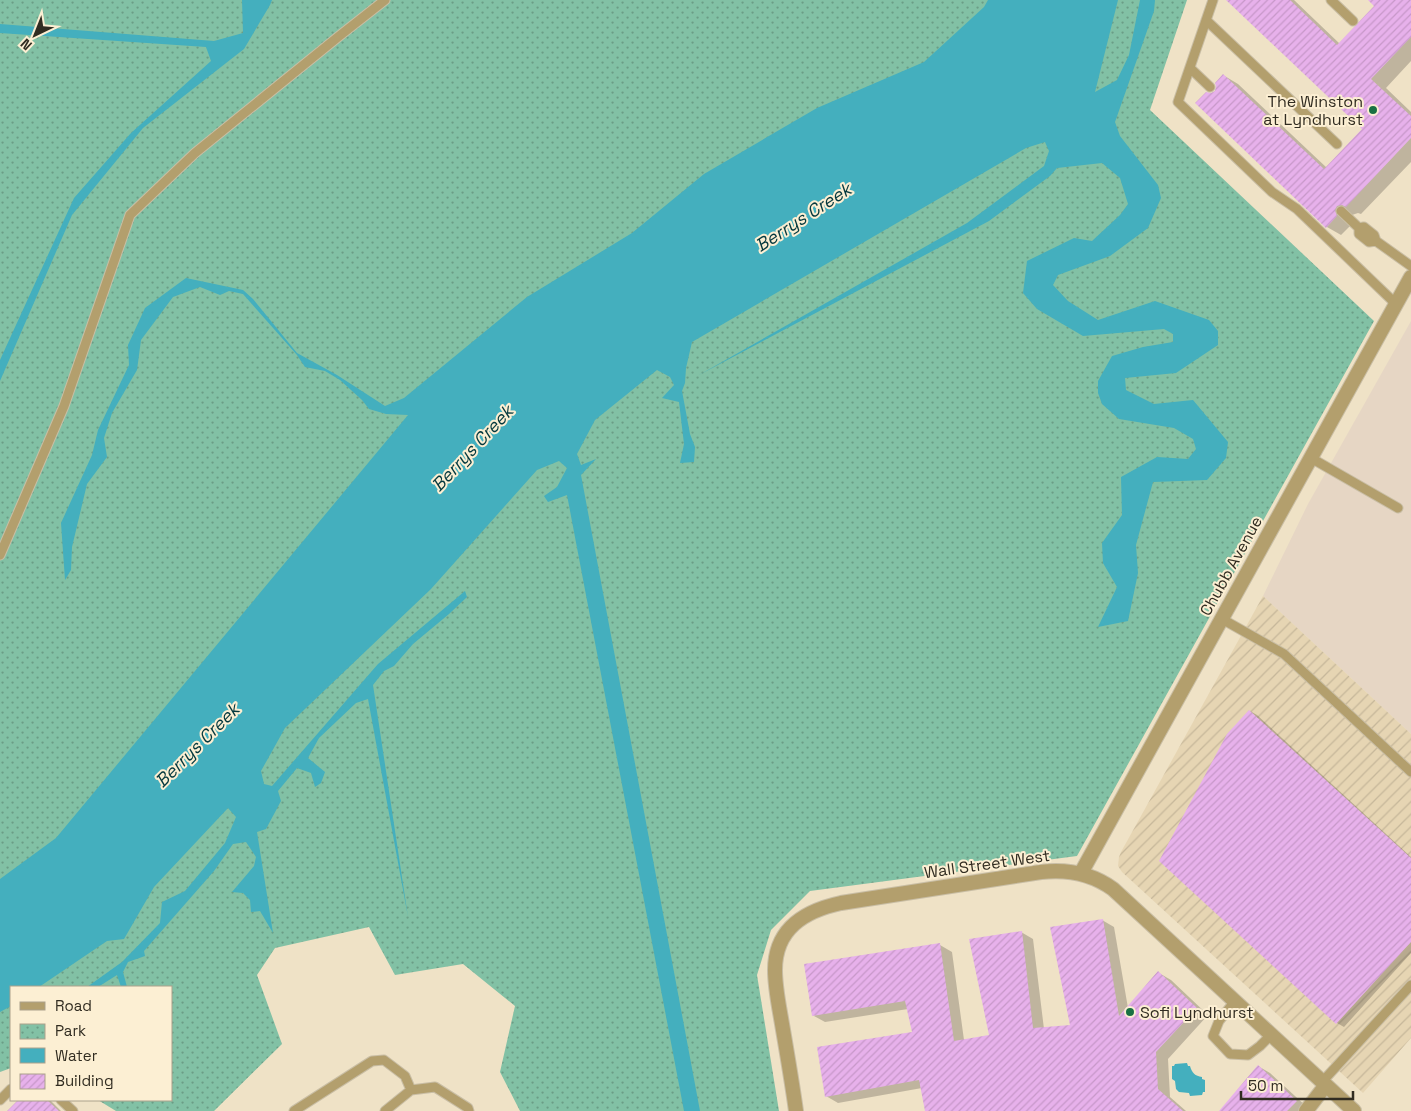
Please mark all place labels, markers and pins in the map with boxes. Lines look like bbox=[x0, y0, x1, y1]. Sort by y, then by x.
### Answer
place label: The Winston at Lyndhurst bbox=[1263, 91, 1363, 130]
marker: The Winston at Lyndhurst bbox=[1367, 104, 1379, 116]
place label: Sofi Lyndhurst bbox=[1140, 1002, 1254, 1023]
marker: Sofi Lyndhurst bbox=[1124, 1006, 1136, 1018]

